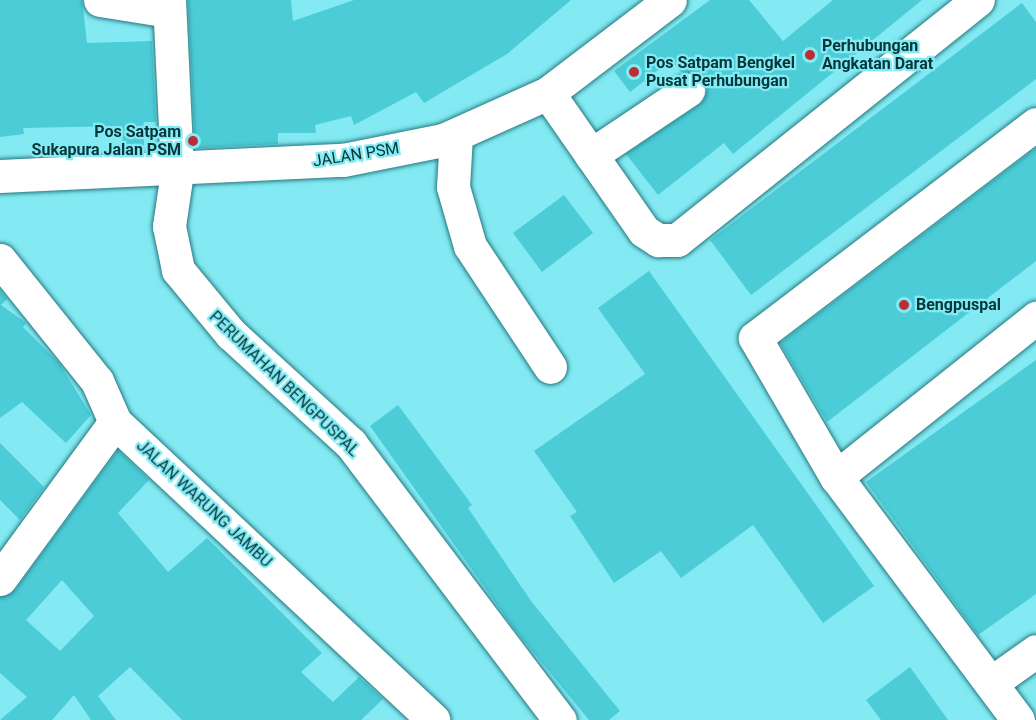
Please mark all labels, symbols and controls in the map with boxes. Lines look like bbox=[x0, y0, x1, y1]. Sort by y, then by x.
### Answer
place label: Perhubungan Angkatan Darat bbox=[822, 36, 933, 74]
marker: Perhubungan Angkatan Darat bbox=[803, 48, 817, 62]
place label: Pos Satpam Bengkel Pusat Perhubungan bbox=[646, 53, 795, 91]
marker: Pos Satpam Bengkel Pusat Perhubungan bbox=[627, 65, 641, 79]
place label: Pos Satpam Sukapura Jalan PSM bbox=[32, 122, 181, 160]
marker: Pos Satpam Sukapura Jalan PSM bbox=[186, 134, 200, 148]
street label: JALAN PSM bbox=[311, 139, 401, 171]
place label: Bengpuspal bbox=[916, 295, 1001, 315]
marker: Bengpuspal bbox=[897, 298, 911, 312]
street label: PERUMAHAN BENGPUSPAL bbox=[205, 307, 363, 461]
street label: JALAN WARUNG JAMBU bbox=[132, 436, 276, 572]

